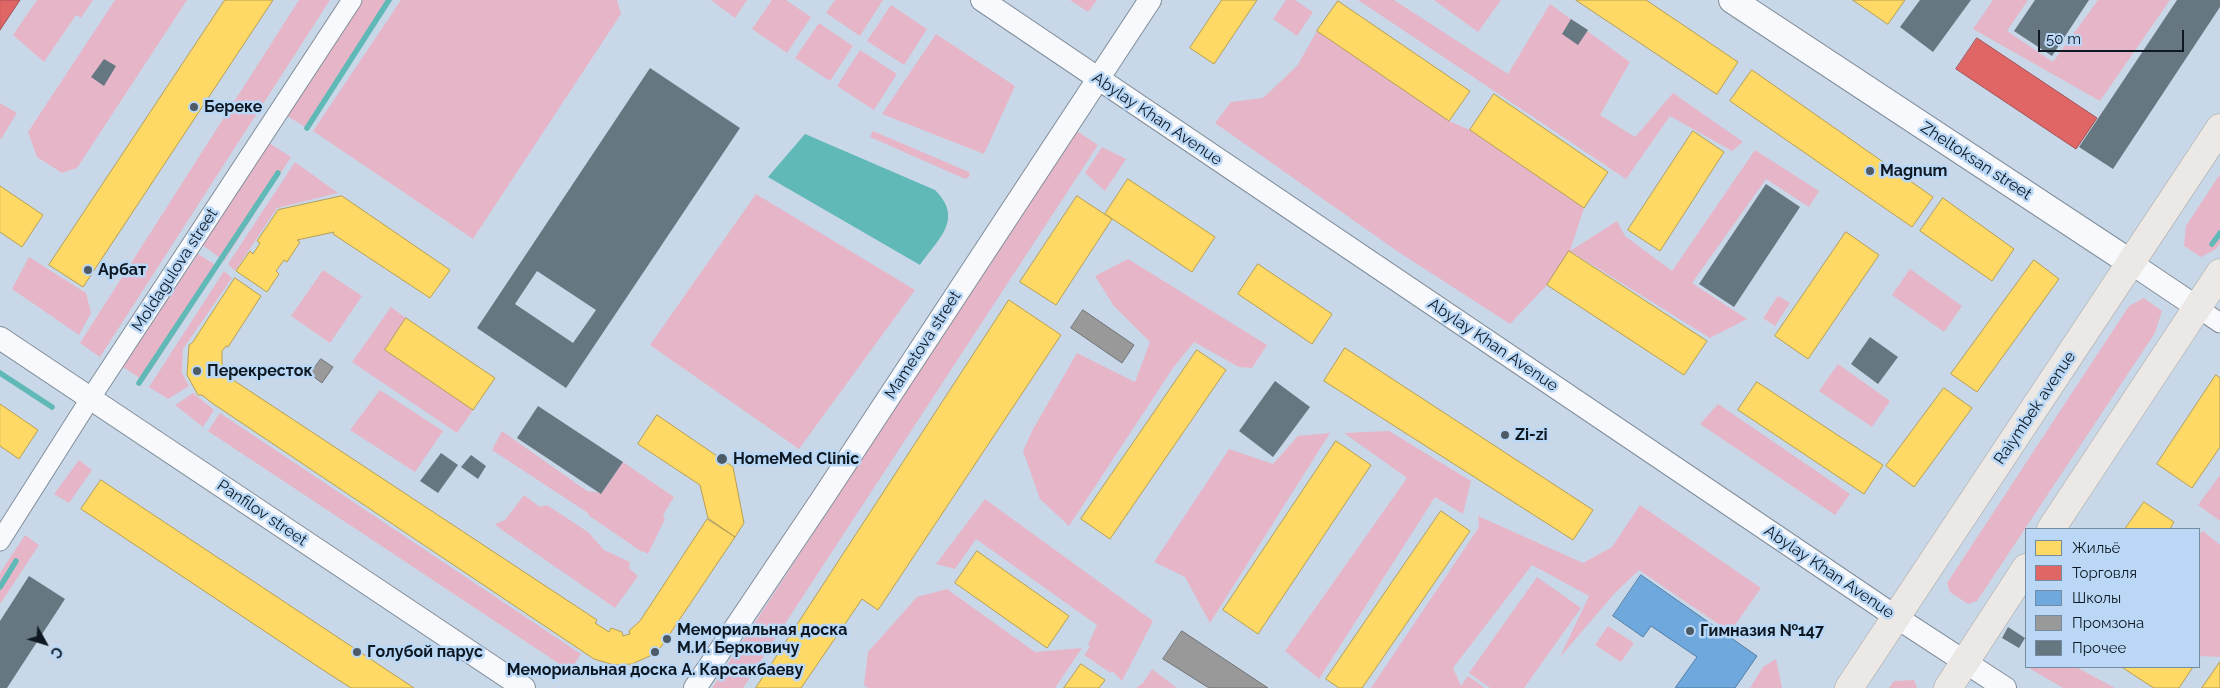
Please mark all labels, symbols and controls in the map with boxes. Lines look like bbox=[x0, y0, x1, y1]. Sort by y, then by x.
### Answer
scale bar bbox=[2040, 20, 2186, 52]
text: 50 m bbox=[2046, 30, 2081, 48]
street label: Abylay Khan Avenue bbox=[1088, 68, 1226, 170]
place label: Береке bbox=[204, 97, 262, 117]
marker: Береке bbox=[188, 101, 200, 113]
street label: Zheltoksan street bbox=[1917, 118, 2035, 204]
place label: Magnum bbox=[1880, 161, 1948, 181]
marker: Magnum bbox=[1864, 165, 1876, 177]
street label: Moldagulova street bbox=[128, 205, 222, 335]
place label: Арбат bbox=[98, 260, 146, 280]
marker: Арбат bbox=[82, 264, 94, 276]
street label: Mametovа street bbox=[881, 287, 965, 403]
street label: Abylay Khan Avenue bbox=[1424, 294, 1562, 396]
street label: Raiymbek avenue bbox=[1990, 348, 2080, 468]
place label: Перекресток bbox=[207, 361, 313, 381]
marker: Перекресток bbox=[191, 365, 203, 377]
place label: Zi-zi bbox=[1515, 425, 1548, 445]
marker: Zi-zi bbox=[1499, 429, 1511, 441]
place label: HomeMed Clinic bbox=[733, 449, 859, 469]
marker: HomeMed Clinic bbox=[715, 452, 729, 466]
street label: Panfilov street bbox=[213, 476, 311, 550]
street label: Abylay Khan Avenue bbox=[1760, 521, 1898, 623]
legend bbox=[2025, 528, 2200, 668]
text: Жильё bbox=[2072, 539, 2120, 557]
text: Торговля bbox=[2072, 564, 2137, 582]
text: Школы bbox=[2072, 589, 2121, 607]
text: Промзона bbox=[2072, 614, 2144, 632]
north arrow bbox=[20, 618, 70, 668]
place label: Мемориальная доска М.И. Берковичу bbox=[677, 620, 848, 658]
place label: Гимназия №147 bbox=[1700, 621, 1824, 641]
marker: Гимназия №147 bbox=[1684, 625, 1696, 637]
marker: Мемориальная доска М.И. Берковичу bbox=[661, 633, 673, 645]
text: Прочее bbox=[2072, 639, 2126, 657]
place label: Голубой парус bbox=[367, 642, 483, 662]
text: С bbox=[47, 644, 66, 661]
marker: Голубой парус bbox=[351, 646, 363, 658]
marker: Мемориальная доска А. Карсакбаеву bbox=[649, 646, 661, 658]
place label: Мемориальная доска А. Карсакбаеву bbox=[507, 660, 803, 680]

